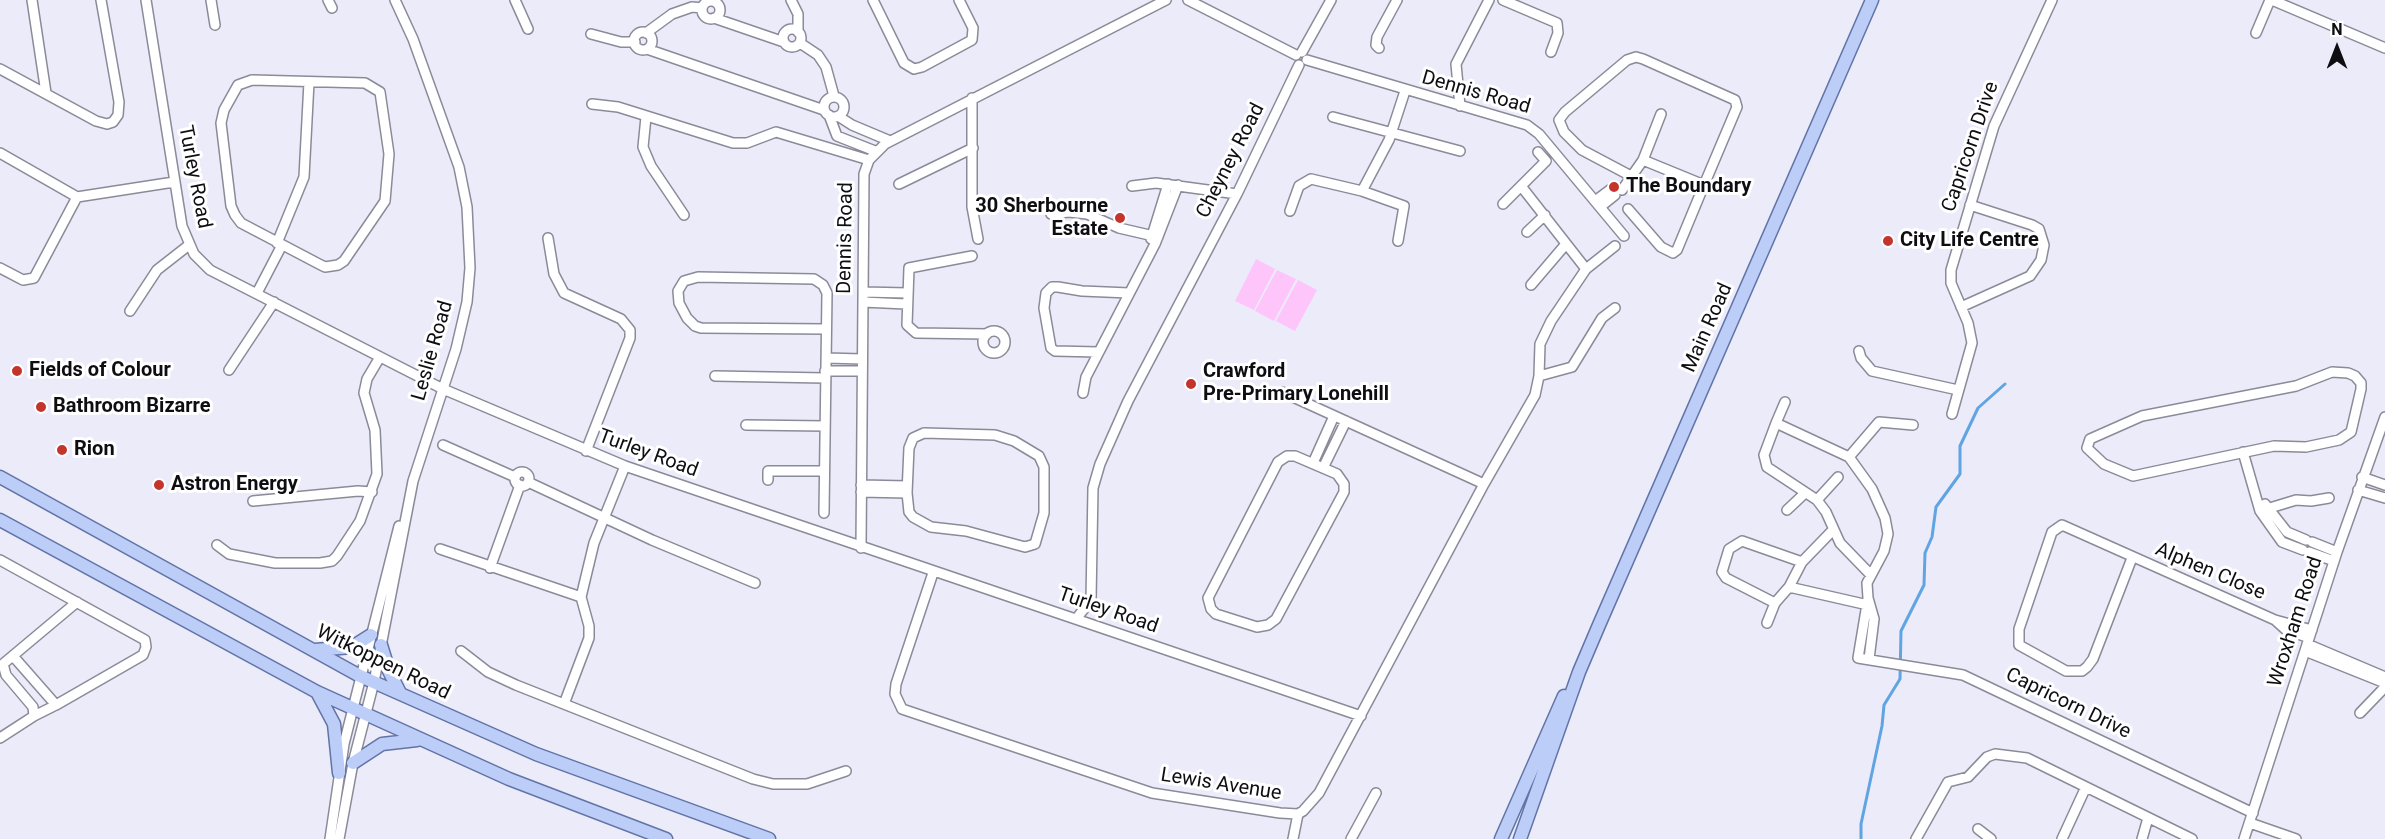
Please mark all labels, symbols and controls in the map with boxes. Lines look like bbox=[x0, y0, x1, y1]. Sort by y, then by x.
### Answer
north arrow bbox=[2307, 18, 2367, 78]
text: N bbox=[2331, 20, 2343, 39]
street label: Dennis Road bbox=[1419, 66, 1533, 120]
street label: Capricorn Drive bbox=[1937, 79, 2005, 215]
street label: Cheyney Road bbox=[1192, 100, 1270, 222]
street label: Turley Road bbox=[172, 123, 216, 231]
place label: The Boundary bbox=[1626, 175, 1751, 199]
marker: The Boundary bbox=[1607, 180, 1621, 194]
street label: Dennis Road bbox=[833, 182, 859, 294]
place label: 30 Sherbourne Estate bbox=[975, 195, 1108, 242]
marker: 30 Sherbourne Estate bbox=[1113, 211, 1127, 225]
place label: City Life Centre bbox=[1900, 229, 2039, 253]
marker: City Life Centre bbox=[1881, 234, 1895, 248]
street label: Main Road bbox=[1678, 280, 1738, 376]
street label: Leslie Road bbox=[407, 298, 459, 404]
place label: Fields of Colour bbox=[29, 359, 171, 383]
place label: Crawford Pre-Primary Lonehill bbox=[1203, 360, 1389, 407]
marker: Fields of Colour bbox=[10, 364, 24, 378]
marker: Crawford Pre-Primary Lonehill bbox=[1184, 377, 1198, 391]
place label: Bathroom Bizarre bbox=[53, 395, 211, 419]
marker: Bathroom Bizarre bbox=[34, 400, 48, 414]
street label: Turley Road bbox=[595, 425, 701, 483]
place label: Rion bbox=[74, 438, 115, 462]
marker: Rion bbox=[55, 443, 69, 457]
place label: Astron Energy bbox=[171, 473, 298, 497]
marker: Astron Energy bbox=[152, 478, 166, 492]
street label: Alphen Close bbox=[2151, 538, 2269, 606]
street label: Wroxham Road bbox=[2264, 554, 2328, 690]
street label: Turley Road bbox=[1055, 583, 1161, 639]
street label: Witkoppen Road bbox=[312, 620, 454, 706]
street label: Capricorn Drive bbox=[2001, 663, 2135, 745]
street label: Lewis Avenue bbox=[1159, 764, 1283, 806]

